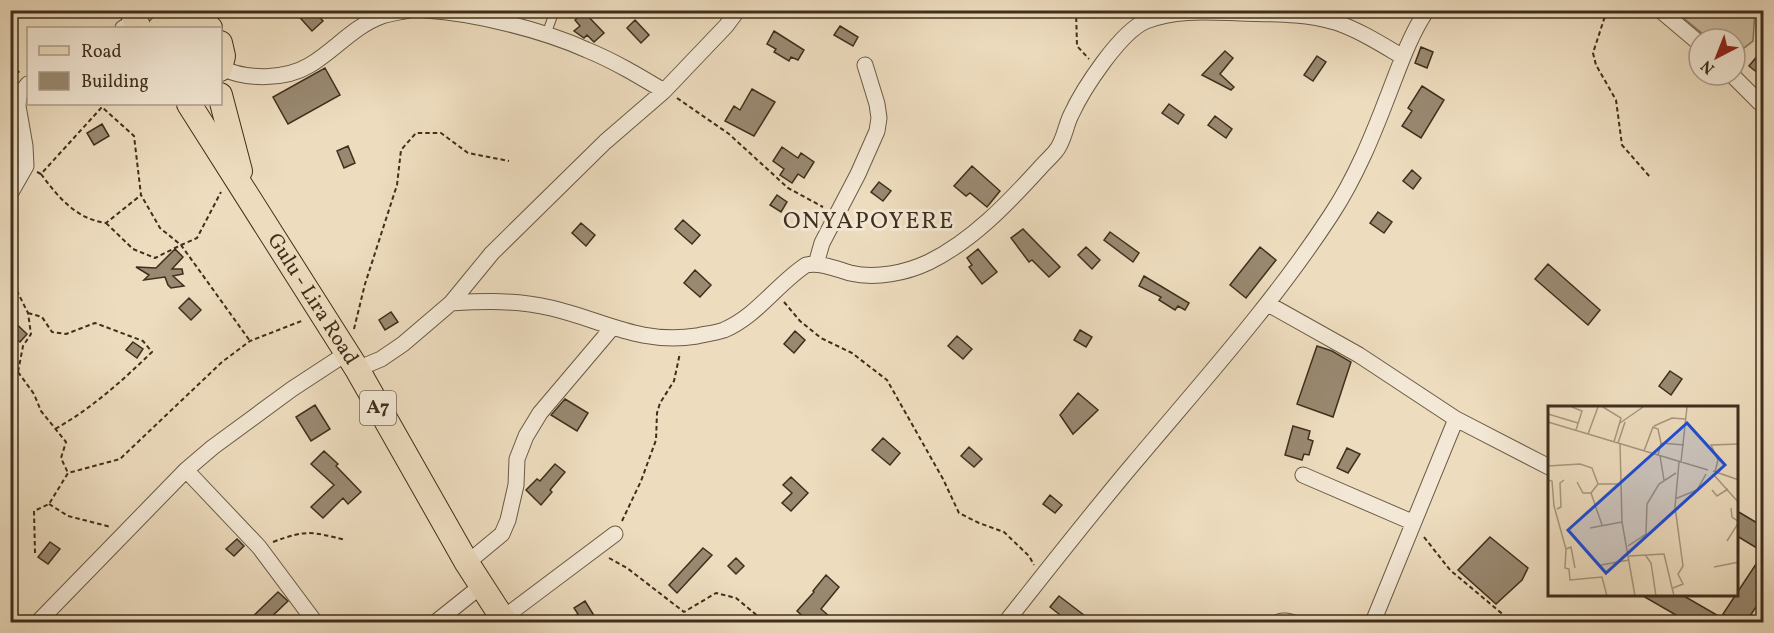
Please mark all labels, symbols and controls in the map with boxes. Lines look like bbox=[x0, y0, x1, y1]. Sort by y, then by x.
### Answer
legend bbox=[27, 27, 222, 105]
north arrow bbox=[1687, 27, 1747, 87]
text: Road bbox=[81, 40, 122, 65]
text: N bbox=[1696, 54, 1720, 79]
text: Building bbox=[81, 70, 149, 95]
district label: ONYAPOYERE bbox=[783, 205, 955, 239]
street label: Gulu - Lira Road bbox=[260, 228, 365, 371]
road number: A7 bbox=[360, 391, 396, 425]
inset map bbox=[1548, 406, 1738, 597]

